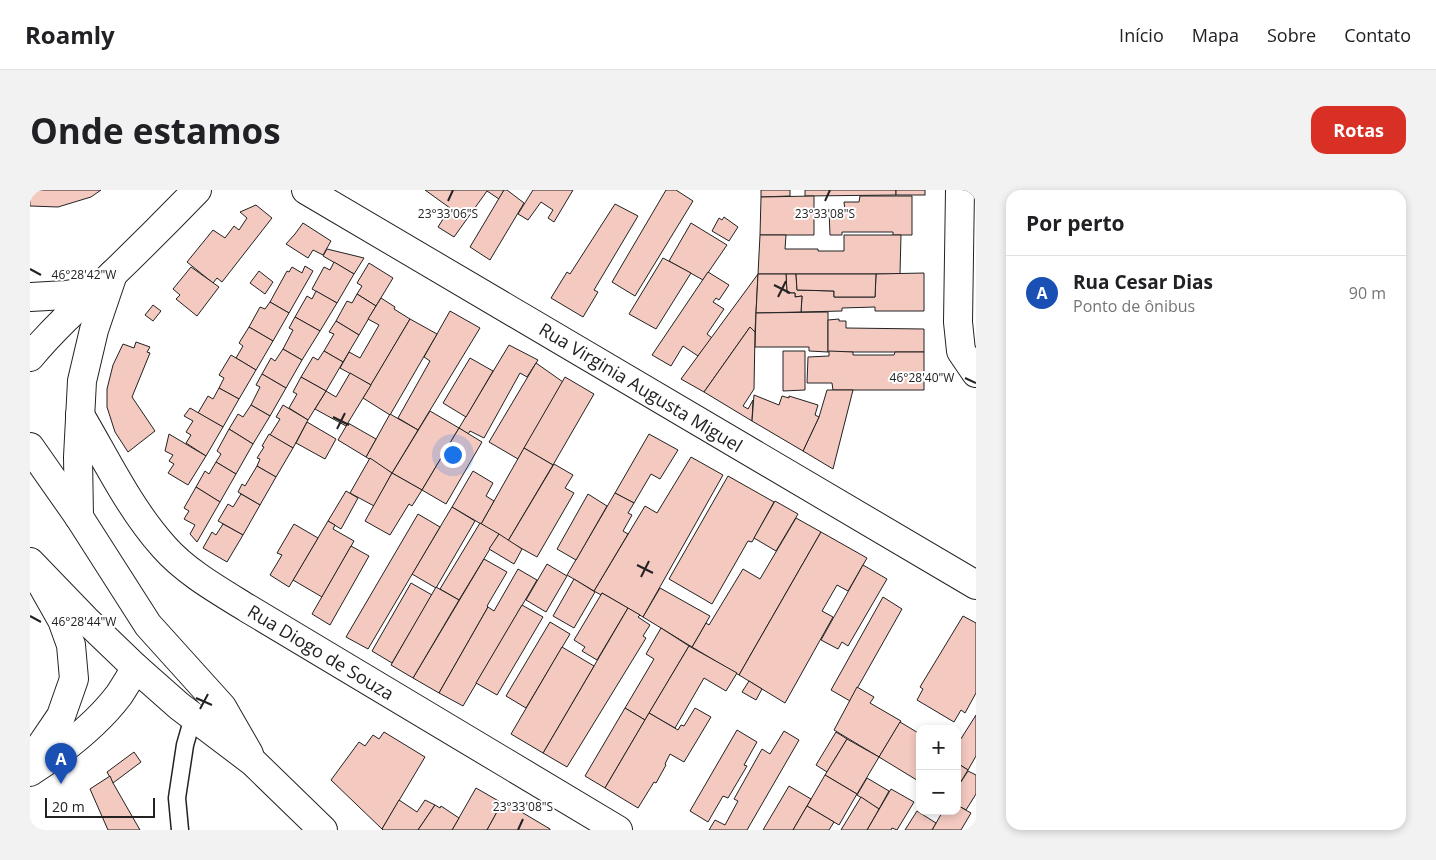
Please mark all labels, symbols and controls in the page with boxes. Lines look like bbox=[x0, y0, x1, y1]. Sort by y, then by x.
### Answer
text: Roamly bbox=[25, 18, 115, 51]
text: Início bbox=[1119, 23, 1164, 47]
text: Mapa bbox=[1192, 23, 1239, 47]
text: Sobre bbox=[1267, 23, 1316, 47]
text: Contato bbox=[1344, 23, 1411, 47]
button: Rotas bbox=[1311, 106, 1406, 154]
text: Onde estamos bbox=[30, 107, 281, 154]
text: 23°33'06"S bbox=[418, 205, 478, 222]
text: 23°33'08"S bbox=[795, 205, 855, 222]
text: Por perto bbox=[1026, 209, 1125, 237]
text: 46°28'42"W bbox=[52, 266, 116, 283]
text: Rua Cesar Dias bbox=[1073, 269, 1213, 295]
text: A bbox=[1036, 282, 1048, 304]
text: 90 m bbox=[1349, 282, 1386, 304]
text: Ponto de ônibus bbox=[1073, 295, 1195, 317]
street label: Rua Virginia Augusta Miguel bbox=[535, 317, 747, 457]
text: 46°28'40"W bbox=[890, 369, 954, 386]
your location bbox=[440, 442, 466, 468]
street label: Rua Diogo de Souza bbox=[243, 599, 399, 705]
text: 46°28'44"W bbox=[52, 613, 116, 630]
map controls bbox=[916, 725, 961, 815]
button: + bbox=[916, 725, 961, 770]
pin: A bbox=[45, 743, 77, 784]
button: − bbox=[916, 770, 961, 815]
scale bar bbox=[45, 795, 155, 818]
text: 20 m bbox=[52, 797, 85, 816]
text: 23°33'08"S bbox=[493, 798, 553, 815]

